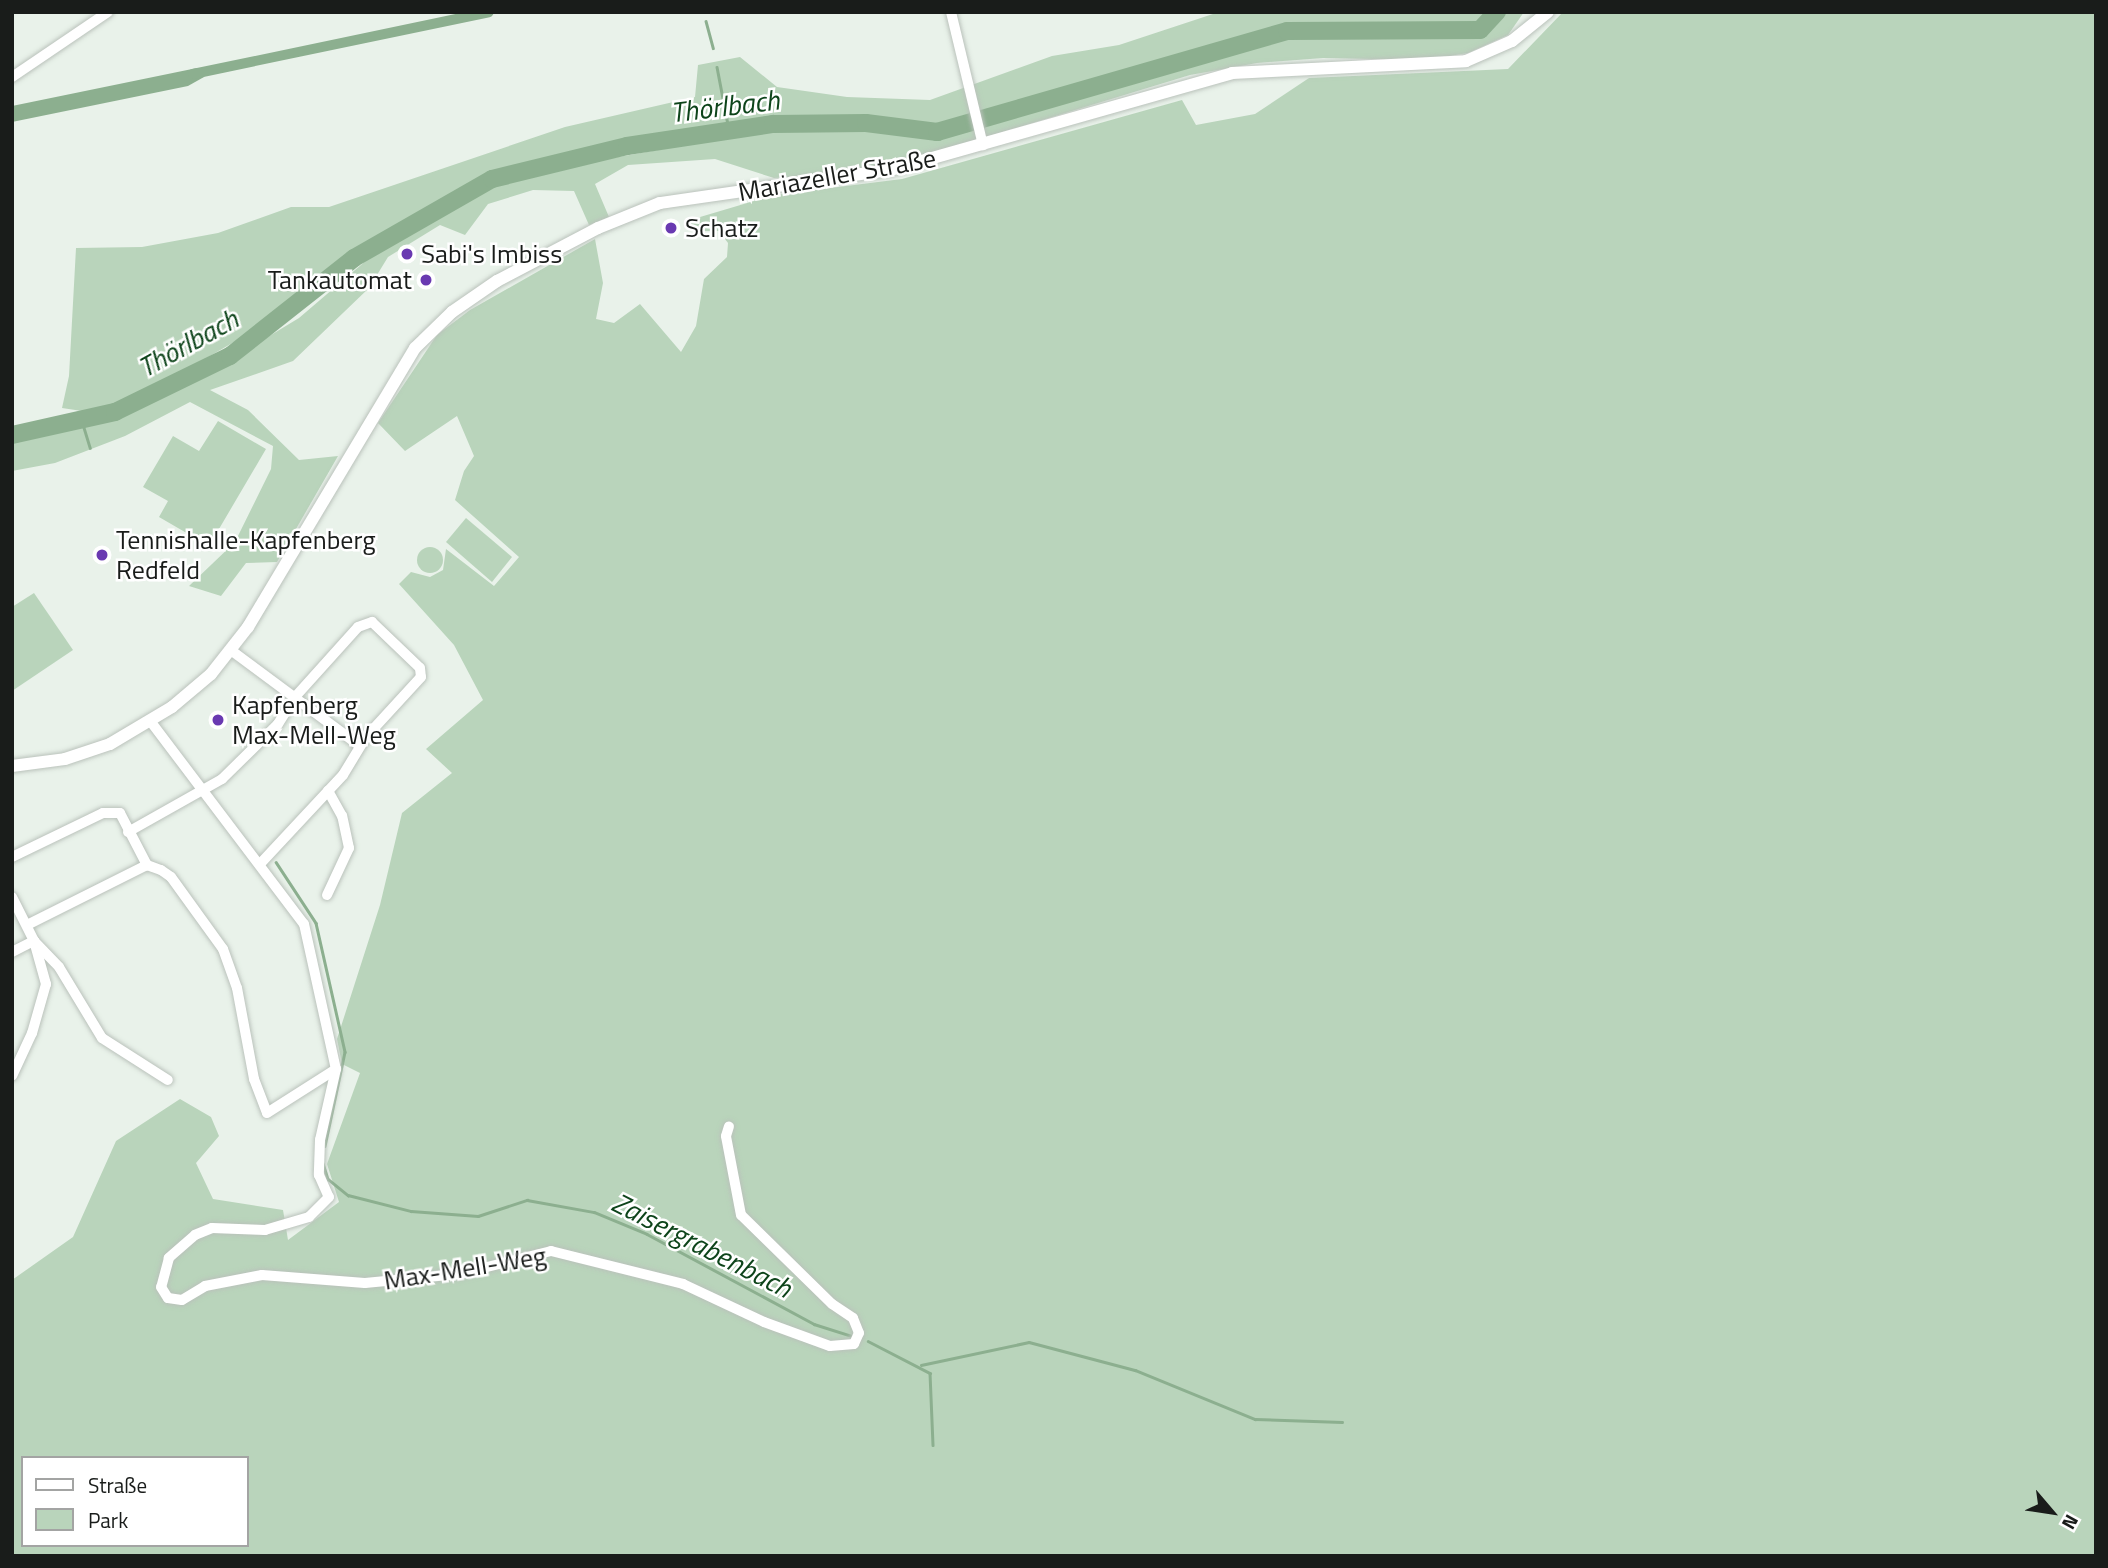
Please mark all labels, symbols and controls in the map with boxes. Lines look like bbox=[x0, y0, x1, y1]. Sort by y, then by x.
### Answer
water label: Thörlbach bbox=[669, 83, 781, 129]
street label: Mariazeller Straße bbox=[736, 142, 938, 208]
place label: Schatz bbox=[685, 212, 758, 244]
marker: Schatz bbox=[663, 220, 679, 236]
place label: Sabi's Imbiss bbox=[421, 238, 562, 270]
marker: Sabi's Imbiss bbox=[399, 246, 415, 262]
place label: Tankautomat bbox=[268, 264, 412, 296]
marker: Tankautomat bbox=[418, 272, 434, 288]
water label: Thörlbach bbox=[132, 302, 244, 384]
place label: Tennishalle-Kapfenberg Redfeld bbox=[116, 524, 376, 586]
marker: Tennishalle-Kapfenberg Redfeld bbox=[94, 547, 110, 563]
place label: Kapfenberg Max-Mell-Weg bbox=[232, 689, 396, 750]
marker: Kapfenberg Max-Mell-Weg bbox=[210, 712, 226, 728]
water label: Zaisergrabenbach bbox=[607, 1185, 797, 1305]
street label: Max-Mell-Weg bbox=[382, 1240, 548, 1296]
legend bbox=[21, 1456, 248, 1547]
text: Straße bbox=[88, 1469, 147, 1501]
north arrow bbox=[2017, 1477, 2087, 1547]
text: Park bbox=[88, 1504, 128, 1536]
text: N bbox=[2055, 1510, 2087, 1535]

